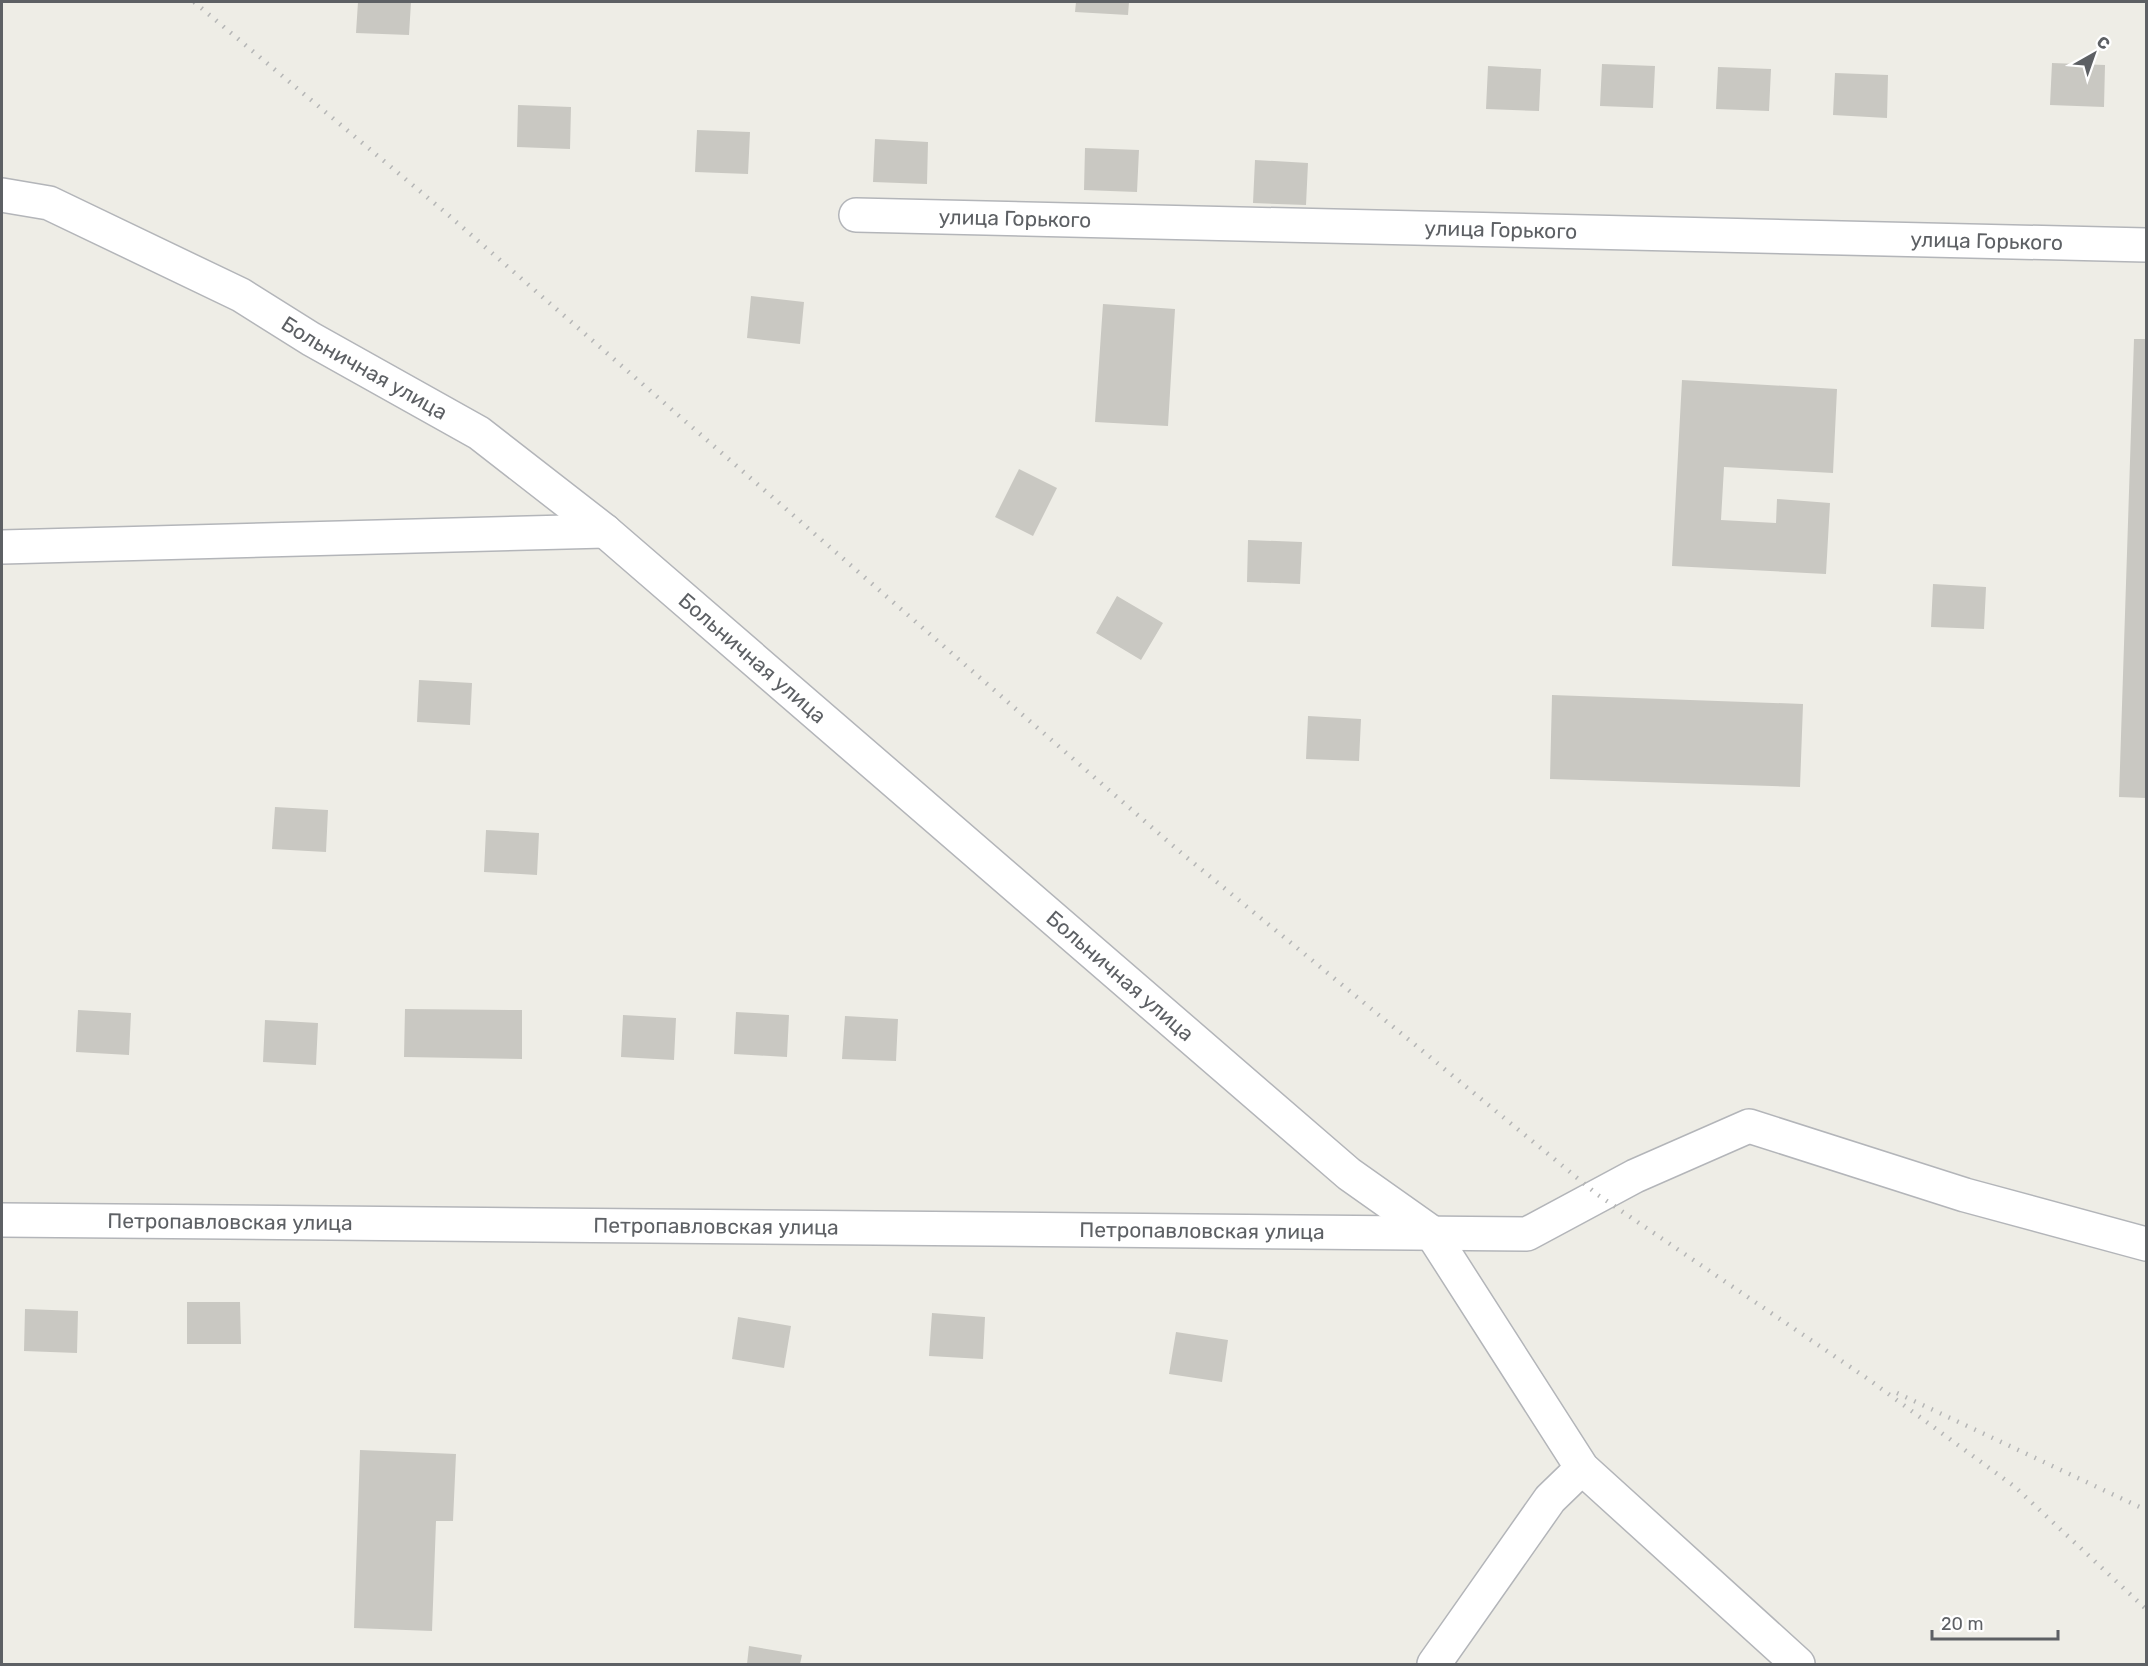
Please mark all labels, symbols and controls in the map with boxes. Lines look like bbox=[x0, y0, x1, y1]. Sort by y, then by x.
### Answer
north arrow bbox=[2064, 24, 2124, 84]
text: С bbox=[2093, 32, 2114, 54]
street label: улица Горького bbox=[938, 204, 1092, 232]
street label: улица Горького bbox=[1424, 215, 1578, 244]
street label: улица Горького bbox=[1910, 227, 2063, 255]
street label: Больничная улица bbox=[277, 311, 452, 425]
street label: Больничная улица bbox=[674, 587, 831, 728]
street label: Больничная улица bbox=[1041, 905, 1199, 1046]
street label: Петропавловская улица bbox=[107, 1208, 353, 1235]
street label: Петропавловская улица bbox=[593, 1212, 839, 1240]
street label: Петропавловская улица bbox=[1079, 1217, 1325, 1244]
scale bar bbox=[1932, 1603, 2058, 1641]
text: 20 m bbox=[1941, 1613, 1983, 1635]

